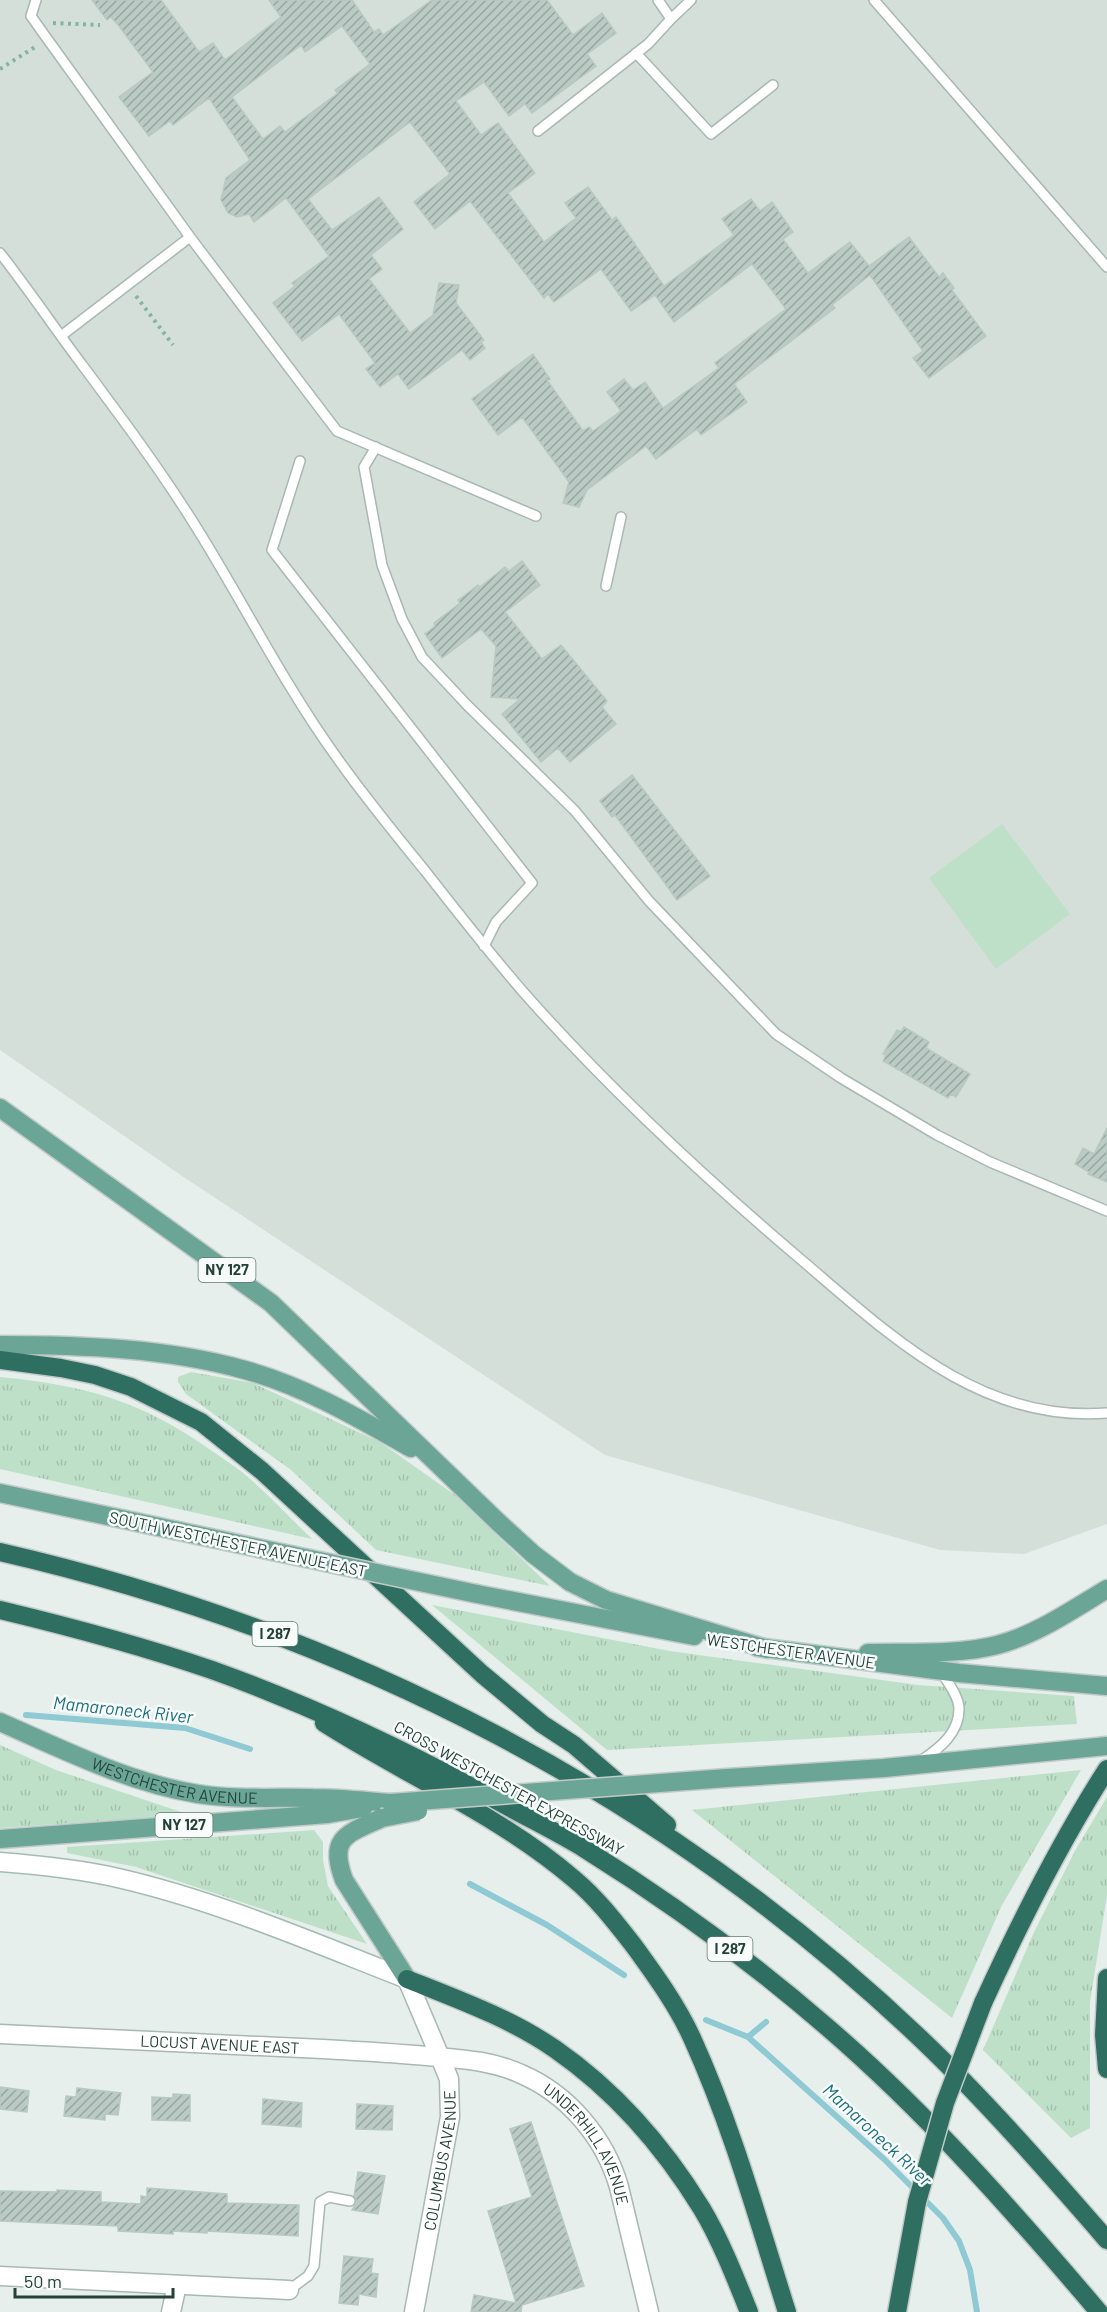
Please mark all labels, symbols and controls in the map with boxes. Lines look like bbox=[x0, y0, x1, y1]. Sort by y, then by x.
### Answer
road number: NY 127 bbox=[198, 1258, 256, 1282]
street label: SOUTH WESTCHESTER AVENUE EAST bbox=[108, 1507, 369, 1580]
road number: I 287 bbox=[252, 1622, 298, 1646]
street label: WESTCHESTER AVENUE bbox=[705, 1629, 877, 1672]
water label: Mamaroneck River bbox=[52, 1691, 195, 1727]
street label: CROSS WESTCHESTER EXPRESSWAY bbox=[391, 1716, 627, 1859]
street label: WESTCHESTER AVENUE bbox=[89, 1753, 258, 1807]
road number: NY 127 bbox=[156, 1813, 213, 1837]
road number: I 287 bbox=[708, 1937, 752, 1961]
street label: LOCUST AVENUE EAST bbox=[140, 2031, 300, 2057]
water label: Mamaroneck River bbox=[819, 2078, 937, 2191]
street label: UNDERHILL AVENUE bbox=[540, 2079, 633, 2207]
street label: COLUMBUS AVENUE bbox=[419, 2090, 459, 2232]
scale bar bbox=[15, 2261, 172, 2299]
text: 50 m bbox=[24, 2270, 62, 2292]

